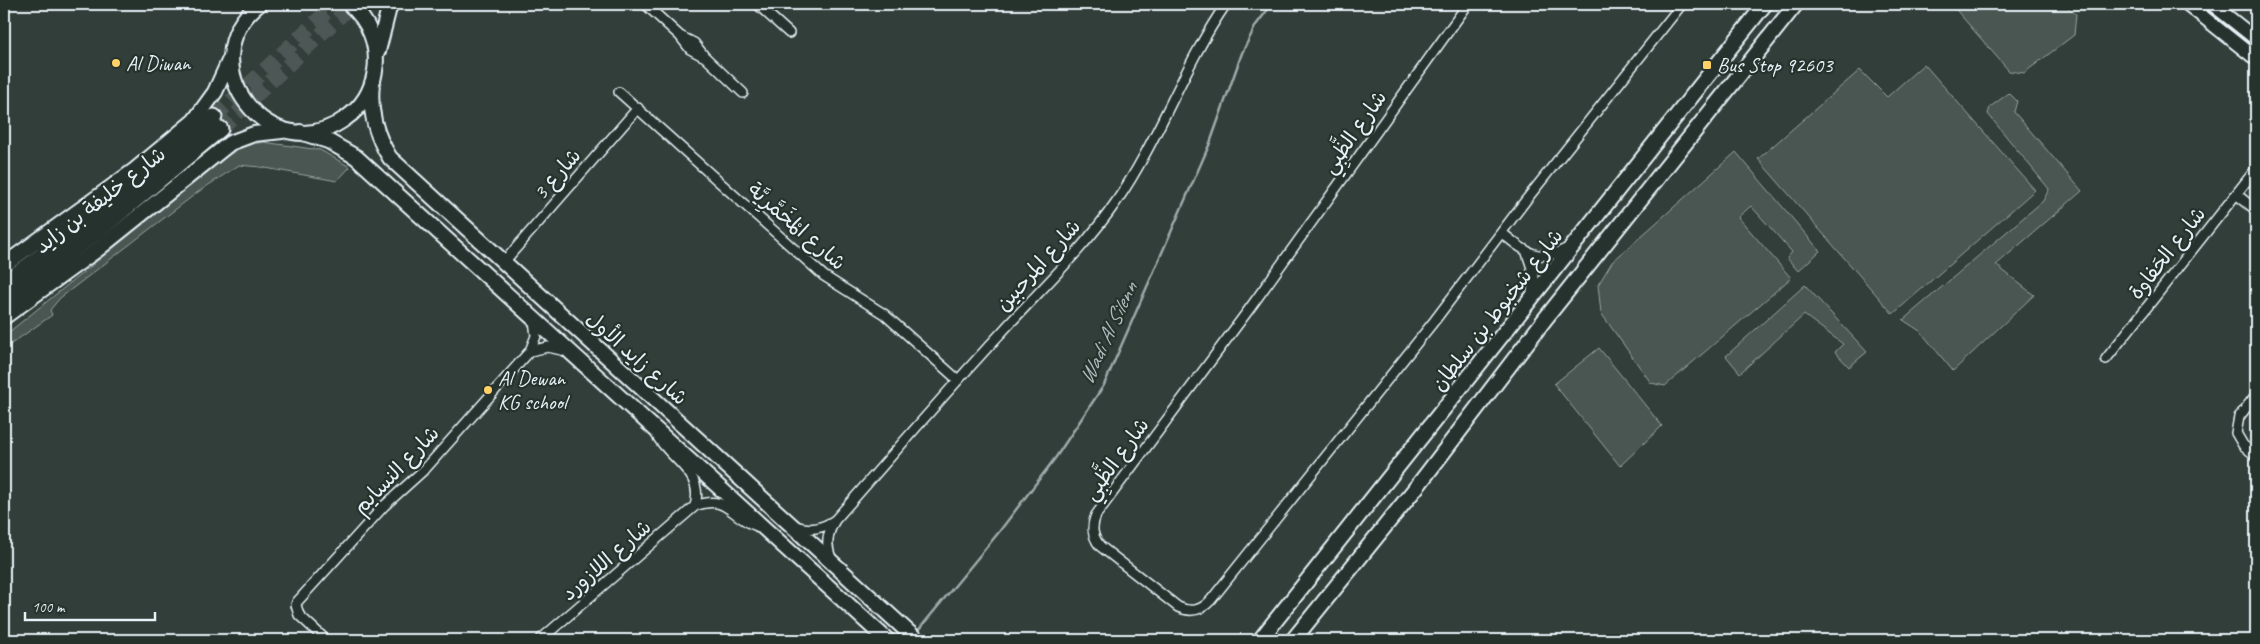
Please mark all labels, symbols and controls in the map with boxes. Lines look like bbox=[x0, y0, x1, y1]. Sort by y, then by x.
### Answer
place label: Al Diwan bbox=[126, 50, 192, 76]
place label: Bus Stop 92603 bbox=[1717, 52, 1834, 78]
marker: Al Diwan bbox=[110, 57, 122, 69]
marker: Bus Stop 92603 bbox=[1701, 59, 1713, 71]
street label: شارع الظَّبِي bbox=[1312, 82, 1397, 182]
street label: شارع خليفة بن زايد bbox=[29, 141, 172, 261]
street label: شارع 3 bbox=[528, 143, 588, 206]
street label: شارع المْخَمَّرِيَّة bbox=[740, 176, 852, 278]
street label: شارع الحَفاوة bbox=[2123, 201, 2213, 306]
street label: شارع المرحبين bbox=[990, 214, 1088, 318]
street label: شارع شخبوط بن سلطان bbox=[1425, 223, 1570, 398]
water label: Wadi Al Silenn bbox=[1072, 276, 1145, 388]
street label: شارع زايد الأول bbox=[579, 305, 694, 412]
place label: Al Dewan KG school bbox=[498, 365, 570, 415]
marker: Al Dewan KG school bbox=[482, 384, 494, 396]
street label: شارع الظَّبِي bbox=[1073, 410, 1160, 509]
street label: شارع النسايم bbox=[347, 420, 447, 522]
street label: شارع اللازورد bbox=[556, 514, 658, 608]
scale bar bbox=[25, 589, 155, 621]
text: 100 m bbox=[32, 598, 66, 617]

